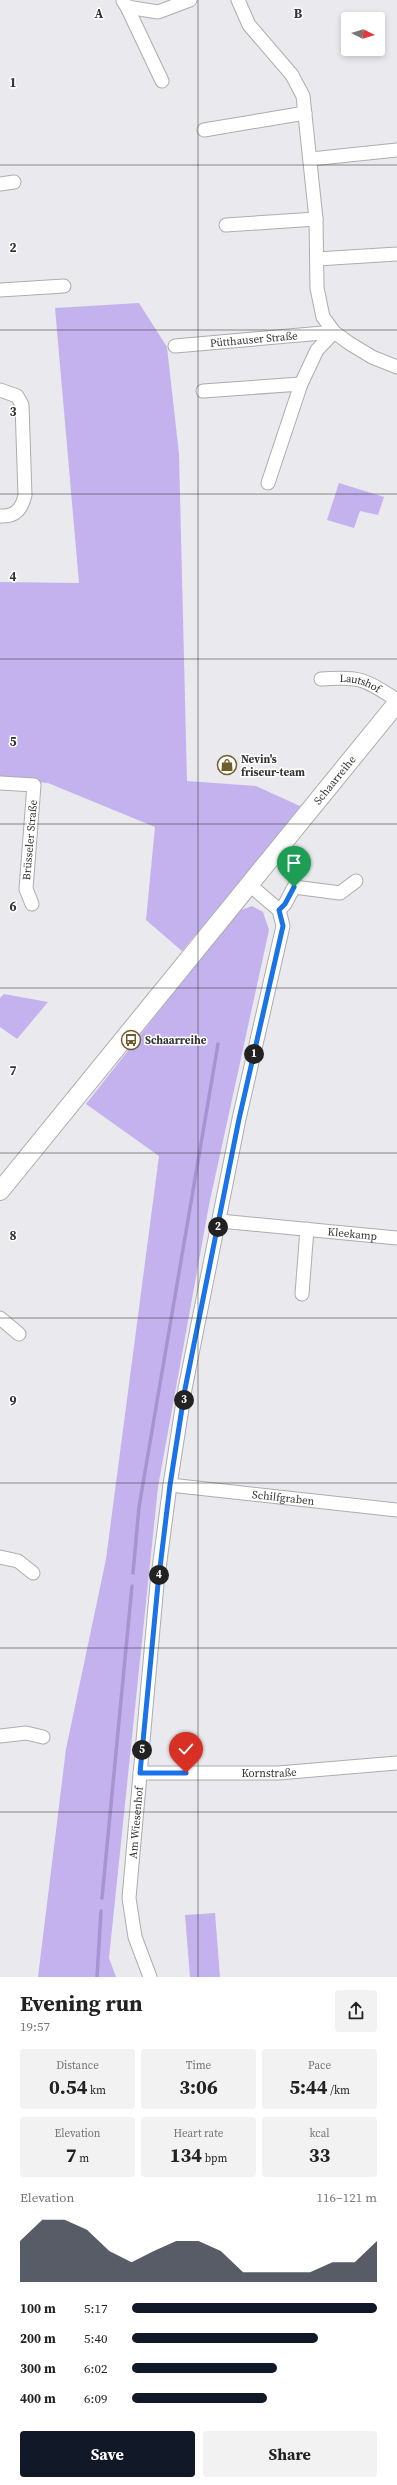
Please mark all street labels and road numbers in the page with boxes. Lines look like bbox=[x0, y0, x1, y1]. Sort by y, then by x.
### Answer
street label: Pütthauser Straße bbox=[209, 328, 298, 350]
street label: Lautshof bbox=[339, 670, 385, 697]
street label: Schaarreihe bbox=[310, 752, 359, 807]
street label: Brüsseler Straße bbox=[19, 799, 41, 881]
street label: Kleekamp bbox=[327, 1224, 378, 1244]
street label: Schilfgraben bbox=[251, 1487, 316, 1508]
street label: Kornstraße bbox=[241, 1764, 298, 1781]
street label: Am Wiesenhof bbox=[125, 1785, 147, 1859]

